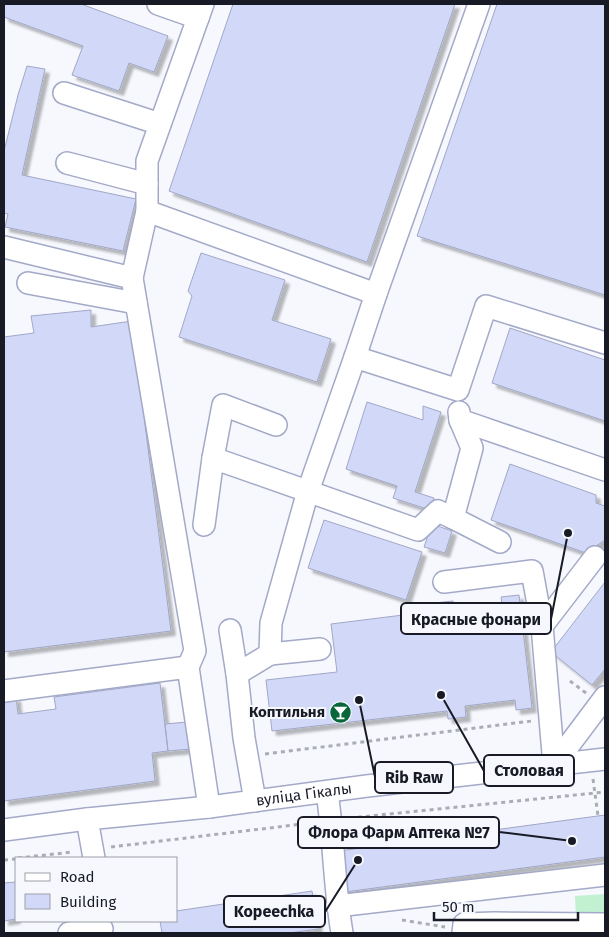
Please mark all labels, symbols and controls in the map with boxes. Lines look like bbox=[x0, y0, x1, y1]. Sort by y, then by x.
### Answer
callout: Красные фонари bbox=[401, 603, 551, 634]
text: Красные фонари bbox=[411, 610, 541, 629]
bar icon: Коптильня bbox=[329, 700, 353, 724]
place label: Коптильня bbox=[249, 703, 325, 721]
callout: Столовая bbox=[484, 755, 574, 786]
text: Столовая bbox=[494, 761, 564, 780]
callout: Rib Raw bbox=[375, 762, 453, 793]
text: Rib Raw bbox=[385, 768, 443, 787]
street label: вуліца Гікалы bbox=[255, 779, 353, 810]
callout: Флора Фарм Аптека №7 bbox=[298, 817, 499, 848]
text: Флора Фарм Аптека №7 bbox=[308, 823, 490, 842]
legend bbox=[15, 857, 178, 922]
text: Road bbox=[60, 868, 95, 886]
scale bar bbox=[434, 890, 578, 922]
text: Building bbox=[60, 893, 116, 911]
callout: Kopeechka bbox=[224, 896, 325, 927]
text: 50 m bbox=[442, 898, 475, 916]
text: Kopeechka bbox=[234, 902, 315, 921]

